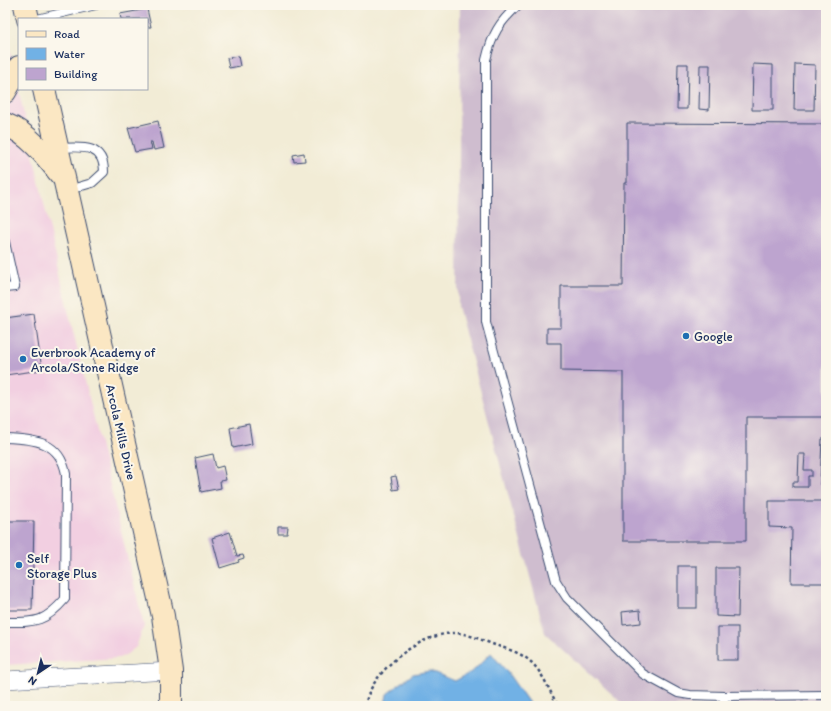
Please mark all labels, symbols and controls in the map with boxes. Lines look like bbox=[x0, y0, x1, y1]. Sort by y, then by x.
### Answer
legend bbox=[18, 18, 148, 90]
text: Road bbox=[54, 27, 80, 41]
text: Water bbox=[54, 47, 85, 61]
text: Building bbox=[54, 67, 98, 81]
place label: Google bbox=[694, 329, 733, 344]
marker: Google bbox=[681, 331, 691, 341]
place label: Everbrook Academy of Arcola/Stone Ridge bbox=[31, 345, 156, 375]
marker: Everbrook Academy of Arcola/Stone Ridge bbox=[18, 354, 28, 364]
street label: Arcola Mills Drive bbox=[103, 383, 139, 481]
place label: Self Storage Plus bbox=[27, 551, 97, 581]
marker: Self Storage Plus bbox=[14, 560, 24, 570]
north arrow bbox=[18, 653, 58, 693]
text: N bbox=[26, 673, 39, 688]

